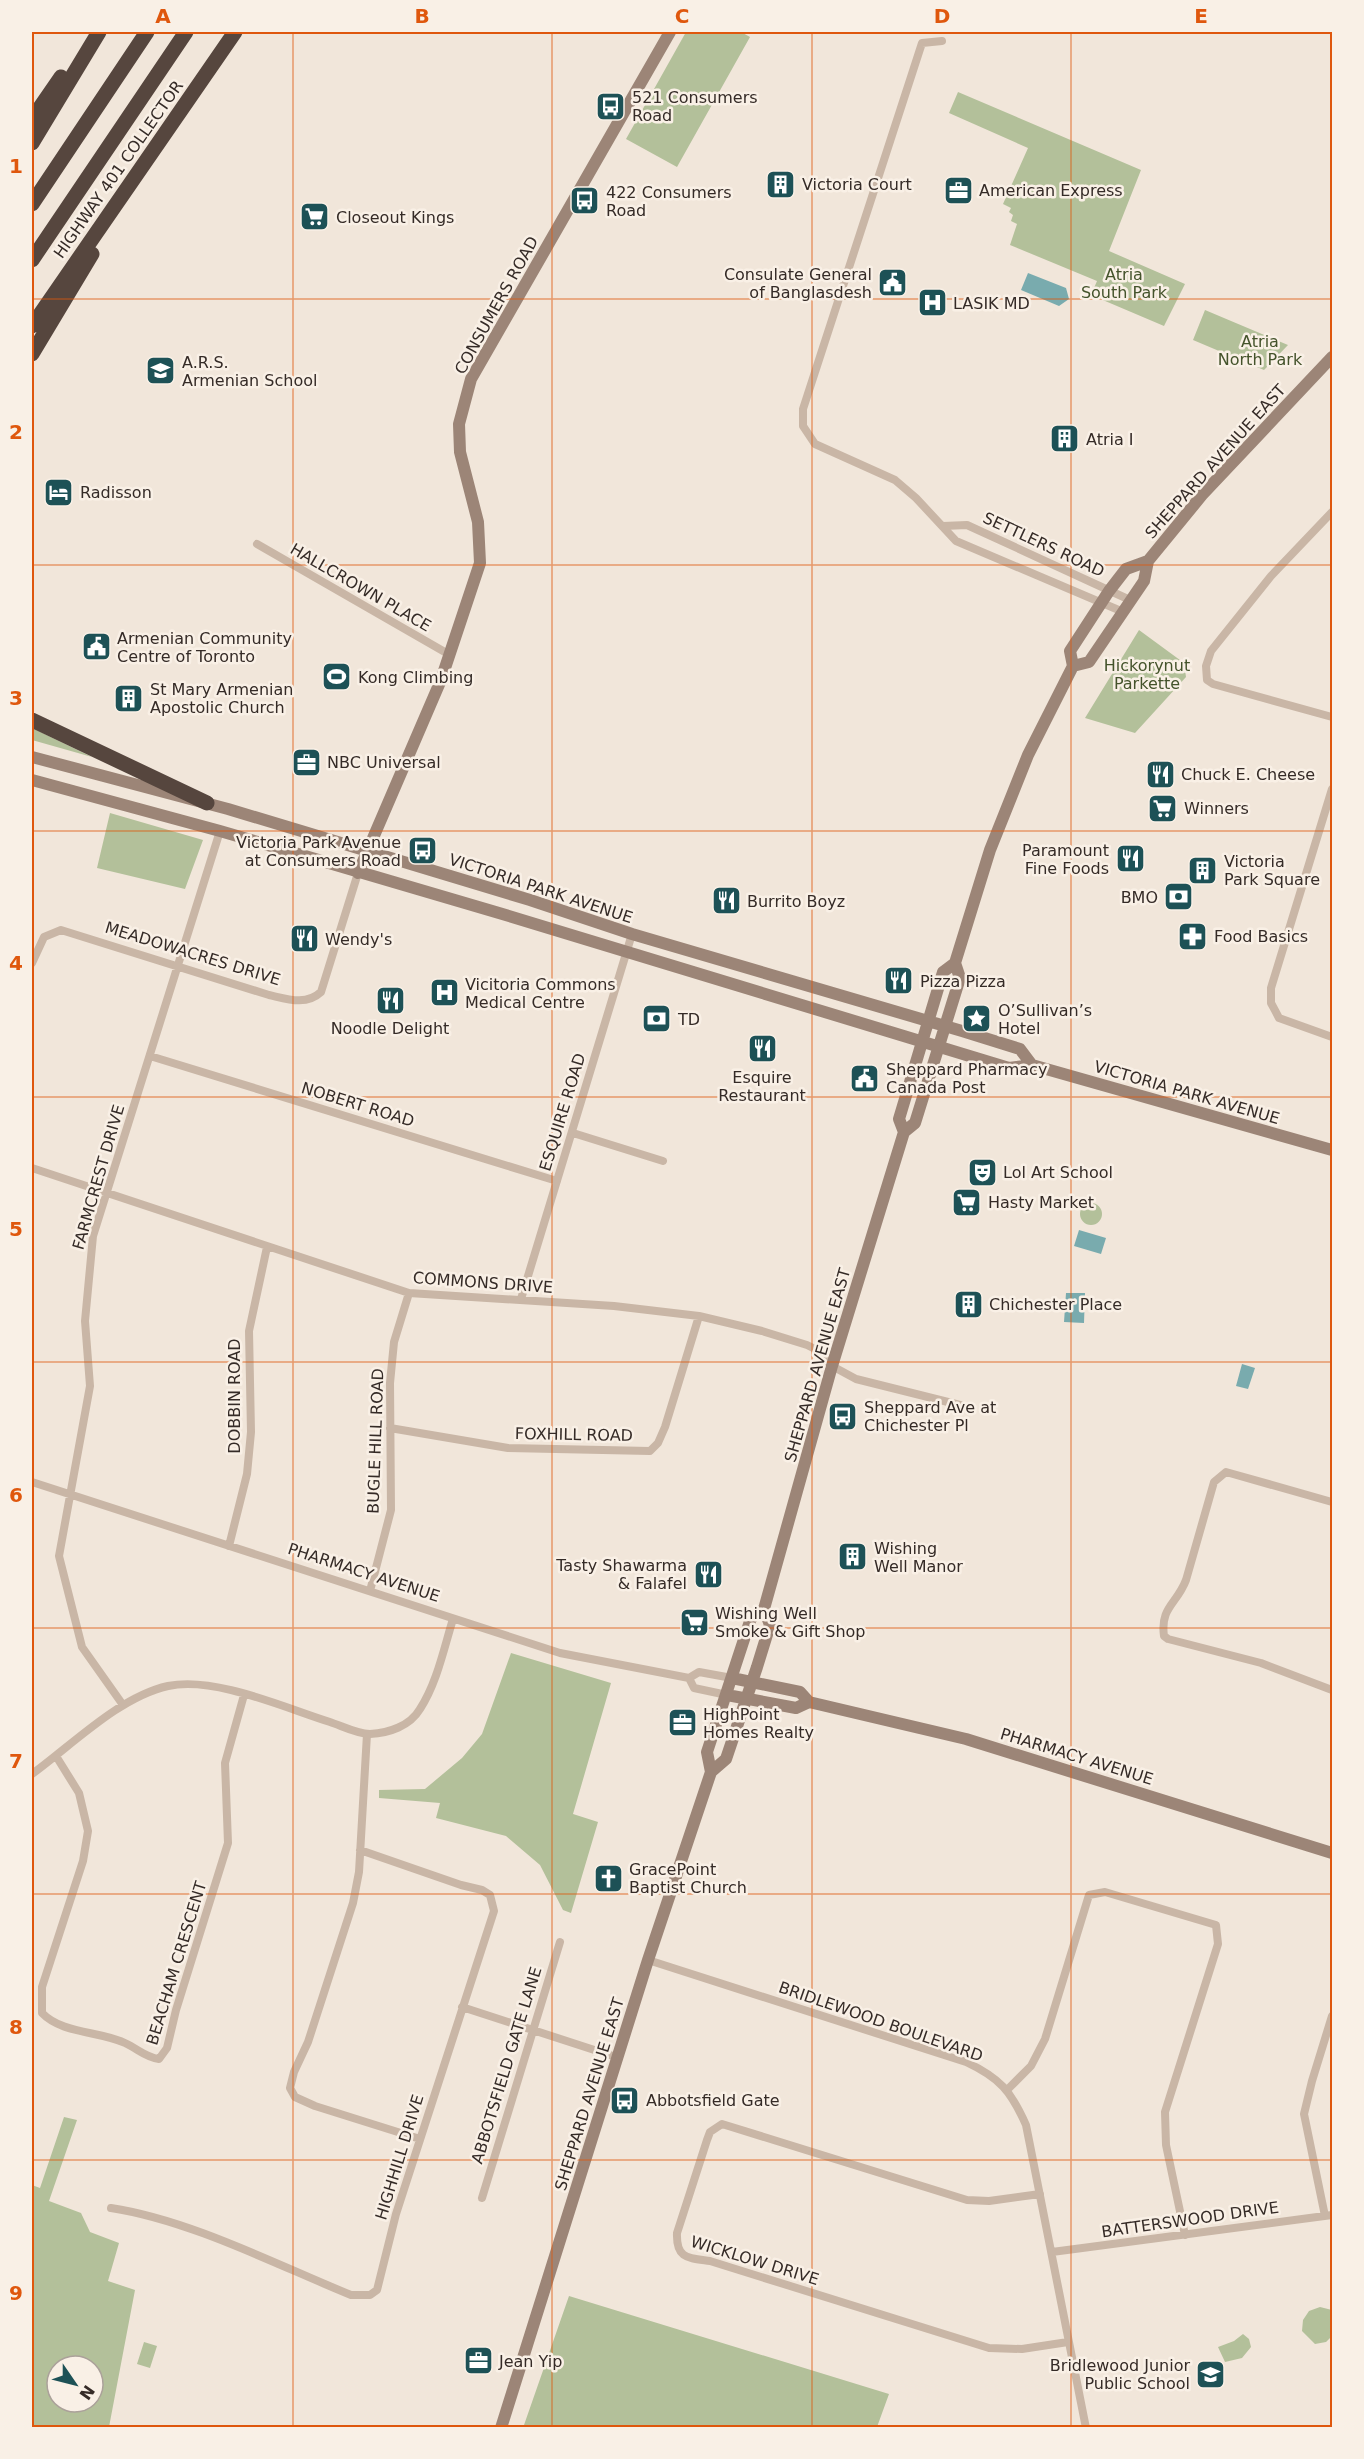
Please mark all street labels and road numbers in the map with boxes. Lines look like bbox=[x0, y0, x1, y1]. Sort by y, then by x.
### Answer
street label: HIGHWAY 401 COLLECTOR bbox=[50, 77, 187, 262]
street label: CONSUMERS ROAD bbox=[451, 233, 542, 377]
street label: SHEPPARD AVENUE EAST bbox=[1141, 380, 1290, 542]
street label: SETTLERS ROAD bbox=[980, 508, 1107, 581]
street label: HALLCROWN PLACE bbox=[287, 539, 435, 636]
street label: VICTORIA PARK AVENUE bbox=[447, 850, 635, 927]
street label: MEADOWACRES DRIVE bbox=[103, 918, 283, 989]
street label: ESQUIRE ROAD bbox=[536, 1051, 589, 1173]
street label: VICTORIA PARK AVENUE bbox=[1092, 1057, 1282, 1128]
street label: NOBERT ROAD bbox=[299, 1078, 417, 1131]
street label: FARMCREST DRIVE bbox=[69, 1102, 128, 1252]
street label: SHEPPARD AVENUE EAST bbox=[781, 1266, 854, 1464]
street label: COMMONS DRIVE bbox=[412, 1268, 554, 1297]
street label: DOBBIN ROAD bbox=[225, 1338, 244, 1454]
street label: BUGLE HILL ROAD bbox=[363, 1368, 388, 1514]
street label: FOXHILL ROAD bbox=[515, 1424, 633, 1445]
street label: PHARMACY AVENUE bbox=[285, 1539, 442, 1606]
street label: PHARMACY AVENUE bbox=[998, 1724, 1156, 1789]
street label: BEACHAM CRESCENT bbox=[142, 1879, 211, 2047]
street label: ABBOTSFIELD GATE LANE bbox=[467, 1964, 546, 2166]
street label: BRIDLEWOOD BOULEVARD bbox=[776, 1978, 986, 2065]
street label: SHEPPARD AVENUE EAST bbox=[551, 1995, 628, 2193]
street label: HIGHHILL DRIVE bbox=[371, 2092, 428, 2222]
street label: BATTERSWOOD DRIVE bbox=[1100, 2198, 1280, 2241]
street label: WICKLOW DRIVE bbox=[688, 2232, 821, 2289]

